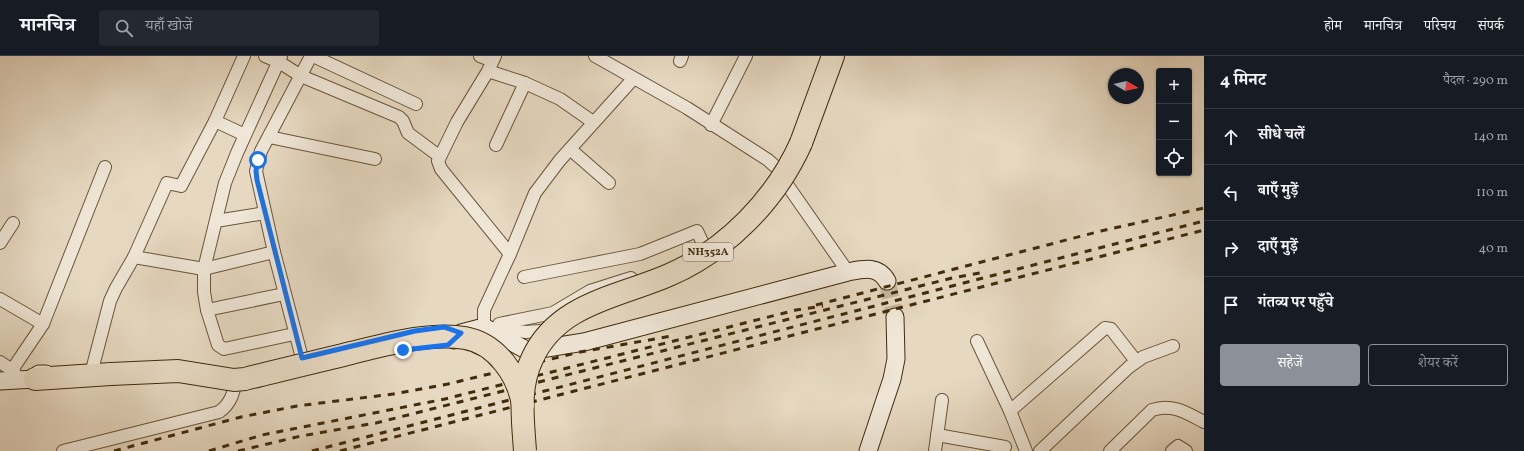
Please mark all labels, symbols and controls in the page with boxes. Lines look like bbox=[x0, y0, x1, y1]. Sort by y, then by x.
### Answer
search box bbox=[99, 10, 379, 46]
text: मानचित्र bbox=[20, 13, 75, 39]
text: यहाँ खोजें bbox=[145, 16, 192, 37]
icon: search bbox=[113, 17, 135, 39]
text: होम bbox=[1324, 17, 1342, 36]
text: मानचित्र bbox=[1364, 17, 1402, 36]
text: परिचय bbox=[1424, 17, 1456, 36]
text: संपर्क bbox=[1478, 17, 1504, 36]
north arrow bbox=[1108, 68, 1144, 104]
map controls bbox=[1156, 68, 1192, 176]
button: + bbox=[1156, 68, 1192, 104]
text: 4 मिनट bbox=[1220, 69, 1266, 92]
text: पैदल · 290 m bbox=[1443, 72, 1508, 90]
button: − bbox=[1156, 104, 1192, 140]
text: सीधे चलें bbox=[1258, 125, 1305, 146]
icon: ahead bbox=[1220, 126, 1242, 148]
text: 140 m bbox=[1474, 128, 1508, 146]
button: locate bbox=[1156, 140, 1192, 176]
route start bbox=[249, 151, 267, 169]
text: बाएँ मुड़ें bbox=[1258, 181, 1298, 202]
icon: left bbox=[1220, 182, 1242, 204]
text: 110 m bbox=[1476, 184, 1508, 202]
text: दाएँ मुड़ें bbox=[1258, 237, 1298, 258]
icon: right bbox=[1220, 238, 1242, 260]
text: 40 m bbox=[1479, 240, 1508, 258]
road number: NH352A bbox=[683, 243, 733, 261]
text: गंतव्य पर पहुँचे bbox=[1258, 293, 1333, 314]
icon: arrive bbox=[1220, 294, 1242, 316]
route end bbox=[394, 341, 412, 359]
button: सहेजें bbox=[1220, 344, 1360, 386]
button: शेयर करें bbox=[1368, 344, 1508, 386]

